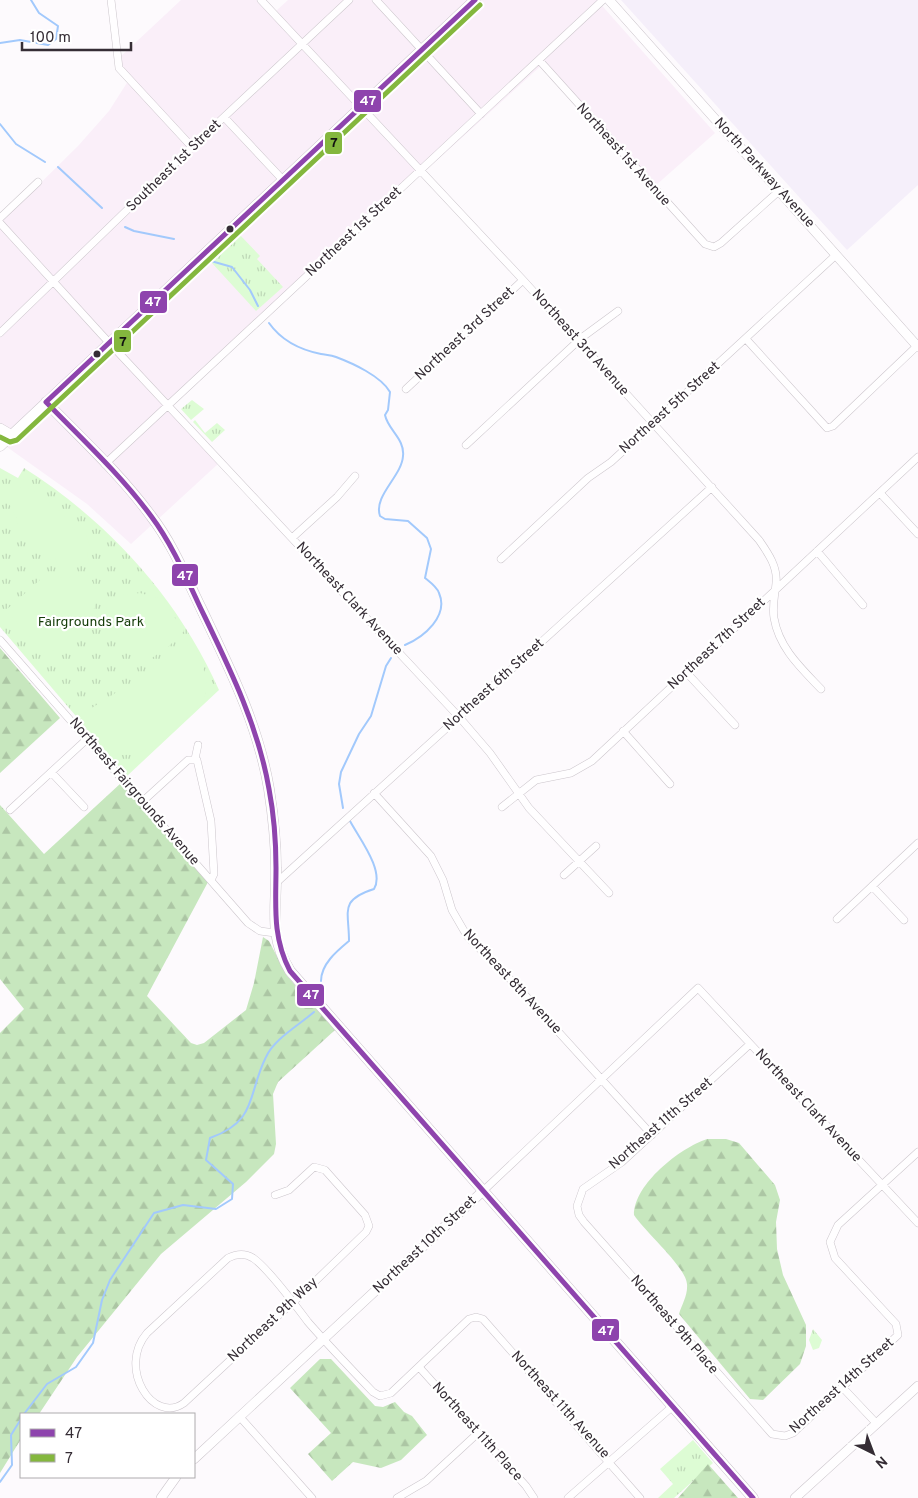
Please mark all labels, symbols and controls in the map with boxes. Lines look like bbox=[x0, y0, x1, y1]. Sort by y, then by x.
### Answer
scale bar bbox=[22, 20, 131, 52]
text: 100 m bbox=[30, 29, 71, 48]
line badge: 47 bbox=[353, 89, 382, 113]
text: 47 bbox=[360, 93, 376, 110]
street label: Northeast 1st Avenue bbox=[572, 100, 674, 210]
street label: North Parkway Avenue bbox=[710, 114, 818, 232]
street label: Southeast 1st Street bbox=[123, 116, 225, 216]
line badge: 7 bbox=[324, 131, 343, 155]
text: 7 bbox=[330, 135, 338, 152]
street label: Northeast 1st Street bbox=[303, 183, 405, 281]
unlabelled marker bbox=[225, 224, 235, 234]
street label: Northeast 3rd Street bbox=[412, 284, 518, 384]
street label: Northeast 3rd Avenue bbox=[528, 286, 632, 400]
line badge: 47 bbox=[139, 290, 168, 314]
text: 47 bbox=[145, 294, 161, 311]
line badge: 7 bbox=[113, 329, 132, 353]
text: 7 bbox=[119, 334, 127, 351]
unlabelled marker bbox=[92, 349, 102, 359]
street label: Northeast 5th Street bbox=[616, 358, 724, 458]
street label: Northeast Clark Avenue bbox=[292, 539, 406, 659]
line badge: 47 bbox=[171, 563, 199, 587]
text: 47 bbox=[177, 568, 193, 585]
street label: Northeast 7th Street bbox=[665, 594, 769, 694]
park label: Fairgrounds Park bbox=[38, 614, 144, 631]
street label: Northeast 6th Street bbox=[440, 635, 548, 735]
street label: Northeast Fairgrounds Avenue bbox=[65, 715, 203, 869]
street label: Northeast 8th Avenue bbox=[459, 926, 565, 1038]
line badge: 47 bbox=[296, 983, 325, 1007]
text: 47 bbox=[303, 987, 319, 1004]
street label: Northeast Clark Avenue bbox=[751, 1046, 865, 1166]
street label: Northeast 11th Street bbox=[606, 1074, 716, 1174]
street label: Northeast 10th Street bbox=[370, 1193, 480, 1297]
street label: Northeast 9th Place bbox=[626, 1272, 722, 1378]
street label: Northeast 9th Way bbox=[225, 1274, 321, 1366]
line badge: 47 bbox=[591, 1318, 620, 1342]
text: 47 bbox=[598, 1323, 614, 1340]
street label: Northeast 14th Street bbox=[786, 1335, 898, 1437]
street label: Northeast 11th Avenue bbox=[507, 1348, 613, 1462]
street label: Northeast 11th Place bbox=[428, 1379, 526, 1485]
legend bbox=[20, 1413, 195, 1478]
text: 47 bbox=[65, 1425, 82, 1444]
north arrow bbox=[848, 1428, 898, 1478]
text: 7 bbox=[65, 1450, 73, 1469]
text: N bbox=[871, 1452, 890, 1471]

